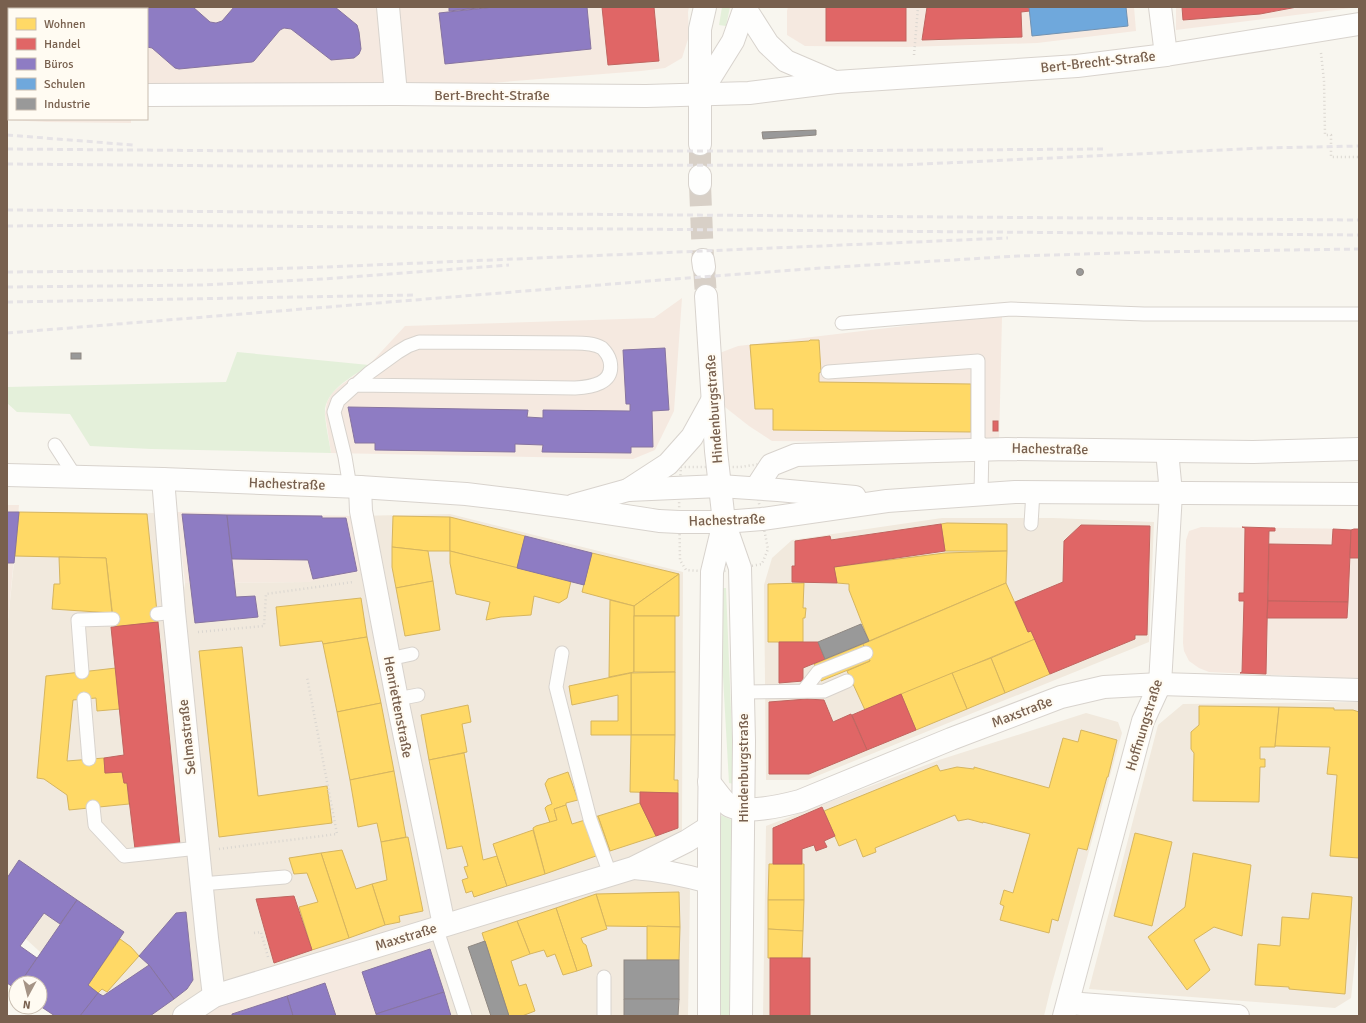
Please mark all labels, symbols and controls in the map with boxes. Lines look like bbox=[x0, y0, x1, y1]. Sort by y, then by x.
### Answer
legend bbox=[8, 8, 148, 120]
text: Wohnen bbox=[44, 17, 86, 32]
text: Handel bbox=[44, 37, 81, 52]
street label: Bert-Brecht-Straße bbox=[1040, 48, 1156, 76]
text: Büros bbox=[44, 57, 74, 72]
text: Schulen bbox=[44, 77, 85, 92]
street label: Bert-Brecht-Straße bbox=[434, 87, 550, 104]
text: Industrie bbox=[44, 97, 90, 112]
street label: Hindenburgstraße bbox=[702, 354, 726, 464]
street label: Hachestraße bbox=[1012, 440, 1088, 458]
street label: Hachestraße bbox=[248, 474, 326, 494]
street label: Hachestraße bbox=[688, 510, 766, 530]
street label: Henriettenstraße bbox=[380, 655, 416, 759]
street label: Hoffnungstraße bbox=[1122, 677, 1166, 773]
street label: Maxstraße bbox=[989, 693, 1055, 731]
street label: Selmastraße bbox=[175, 698, 199, 776]
street label: Hindenburgstraße bbox=[735, 713, 752, 823]
street label: Maxstraße bbox=[373, 920, 439, 954]
north arrow bbox=[8, 975, 48, 1015]
text: N bbox=[22, 998, 31, 1011]

